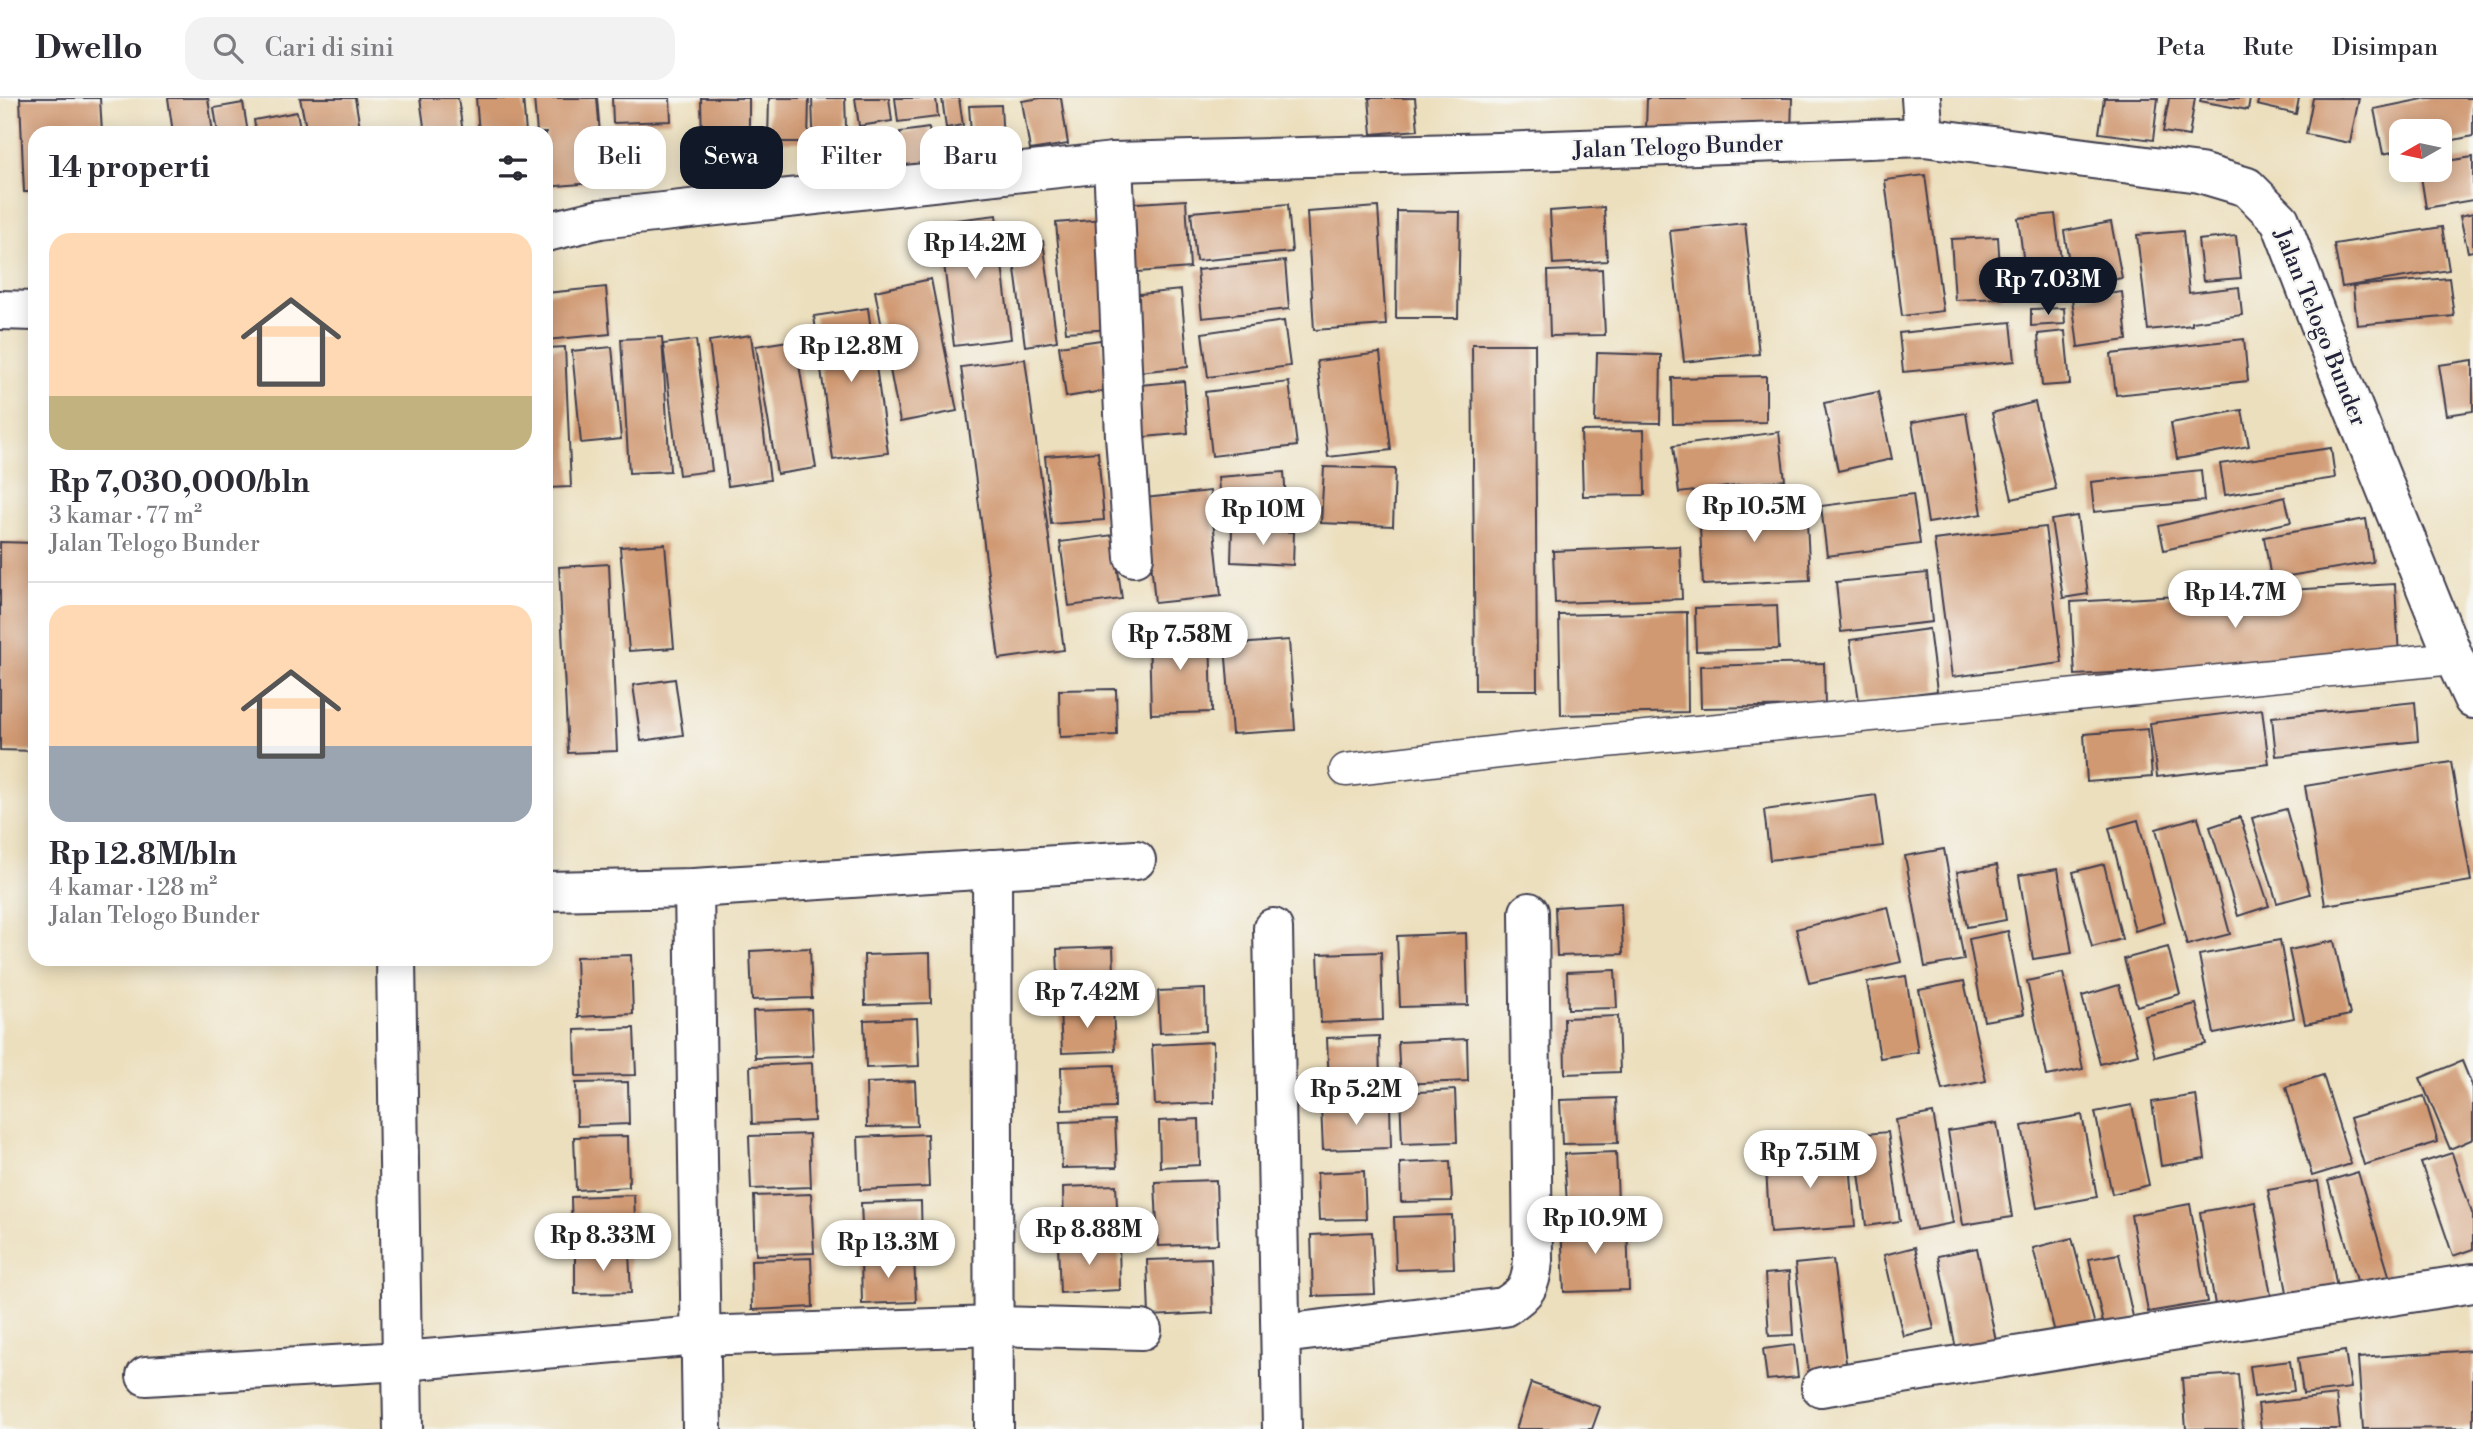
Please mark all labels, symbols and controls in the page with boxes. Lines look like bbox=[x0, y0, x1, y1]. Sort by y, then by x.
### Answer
search box bbox=[185, 17, 675, 80]
text: Dwello bbox=[35, 28, 143, 69]
icon: search bbox=[209, 29, 247, 67]
text: Cari di sini bbox=[265, 32, 394, 64]
text: Peta bbox=[2157, 33, 2205, 63]
text: Rute bbox=[2243, 33, 2294, 63]
text: Disimpan bbox=[2332, 33, 2438, 63]
north arrow bbox=[2389, 119, 2452, 182]
map controls bbox=[2389, 119, 2452, 182]
chip: Beli bbox=[574, 126, 666, 189]
chip: Sewa bbox=[680, 126, 783, 189]
chip: Filter bbox=[797, 126, 906, 189]
chip: Baru bbox=[920, 126, 1022, 189]
street label: Jalan Telogo Bunder bbox=[1571, 129, 1784, 165]
text: 14 properti bbox=[49, 149, 210, 187]
icon: filters bbox=[494, 149, 532, 187]
pin: Rp 14.2M bbox=[903, 222, 1047, 281]
street label: Jalan Telogo Bunder bbox=[2267, 223, 2373, 430]
text: Rp 14.2M bbox=[924, 230, 1026, 258]
pin: Rp 7.03M bbox=[1976, 258, 2120, 317]
text: Rp 7.03M bbox=[1995, 266, 2101, 294]
icon: home bbox=[228, 279, 354, 405]
pin: Rp 12.8M bbox=[779, 324, 923, 384]
text: Rp 12.8M bbox=[799, 333, 903, 361]
text: Rp 7,030,000/bln bbox=[49, 464, 310, 502]
pin: Rp 10.5M bbox=[1682, 484, 1826, 544]
pin: Rp 10M bbox=[1206, 488, 1320, 547]
text: Rp 10.5M bbox=[1702, 493, 1806, 521]
text: Rp 10M bbox=[1221, 496, 1305, 524]
text: 3 kamar · 77 m² bbox=[49, 502, 202, 530]
text: Jalan Telogo Bunder bbox=[49, 530, 260, 558]
pin: Rp 14.7M bbox=[2163, 570, 2307, 630]
text: Rp 14.7M bbox=[2184, 579, 2286, 607]
pin: Rp 7.58M bbox=[1108, 612, 1252, 672]
text: Rp 7.58M bbox=[1128, 621, 1232, 649]
icon: home bbox=[228, 651, 354, 777]
text: Rp 12.8M/bln bbox=[49, 836, 237, 874]
text: 4 kamar · 128 m² bbox=[49, 874, 217, 902]
text: Jalan Telogo Bunder bbox=[49, 902, 260, 930]
pin: Rp 7.42M bbox=[1015, 970, 1159, 1030]
text: Rp 7.42M bbox=[1034, 979, 1140, 1007]
pin: Rp 5.2M bbox=[1291, 1068, 1421, 1127]
text: Rp 5.2M bbox=[1310, 1076, 1402, 1104]
pin: Rp 7.51M bbox=[1738, 1130, 1882, 1190]
text: Rp 7.51M bbox=[1760, 1139, 1860, 1167]
pin: Rp 10.9M bbox=[1523, 1196, 1667, 1256]
text: Rp 10.9M bbox=[1543, 1205, 1647, 1233]
pin: Rp 8.88M bbox=[1017, 1208, 1161, 1267]
pin: Rp 8.33M bbox=[531, 1214, 675, 1273]
text: Rp 8.88M bbox=[1036, 1216, 1142, 1244]
pin: Rp 13.3M bbox=[816, 1220, 960, 1280]
text: Rp 8.33M bbox=[550, 1222, 656, 1250]
text: Rp 13.3M bbox=[837, 1229, 939, 1257]

